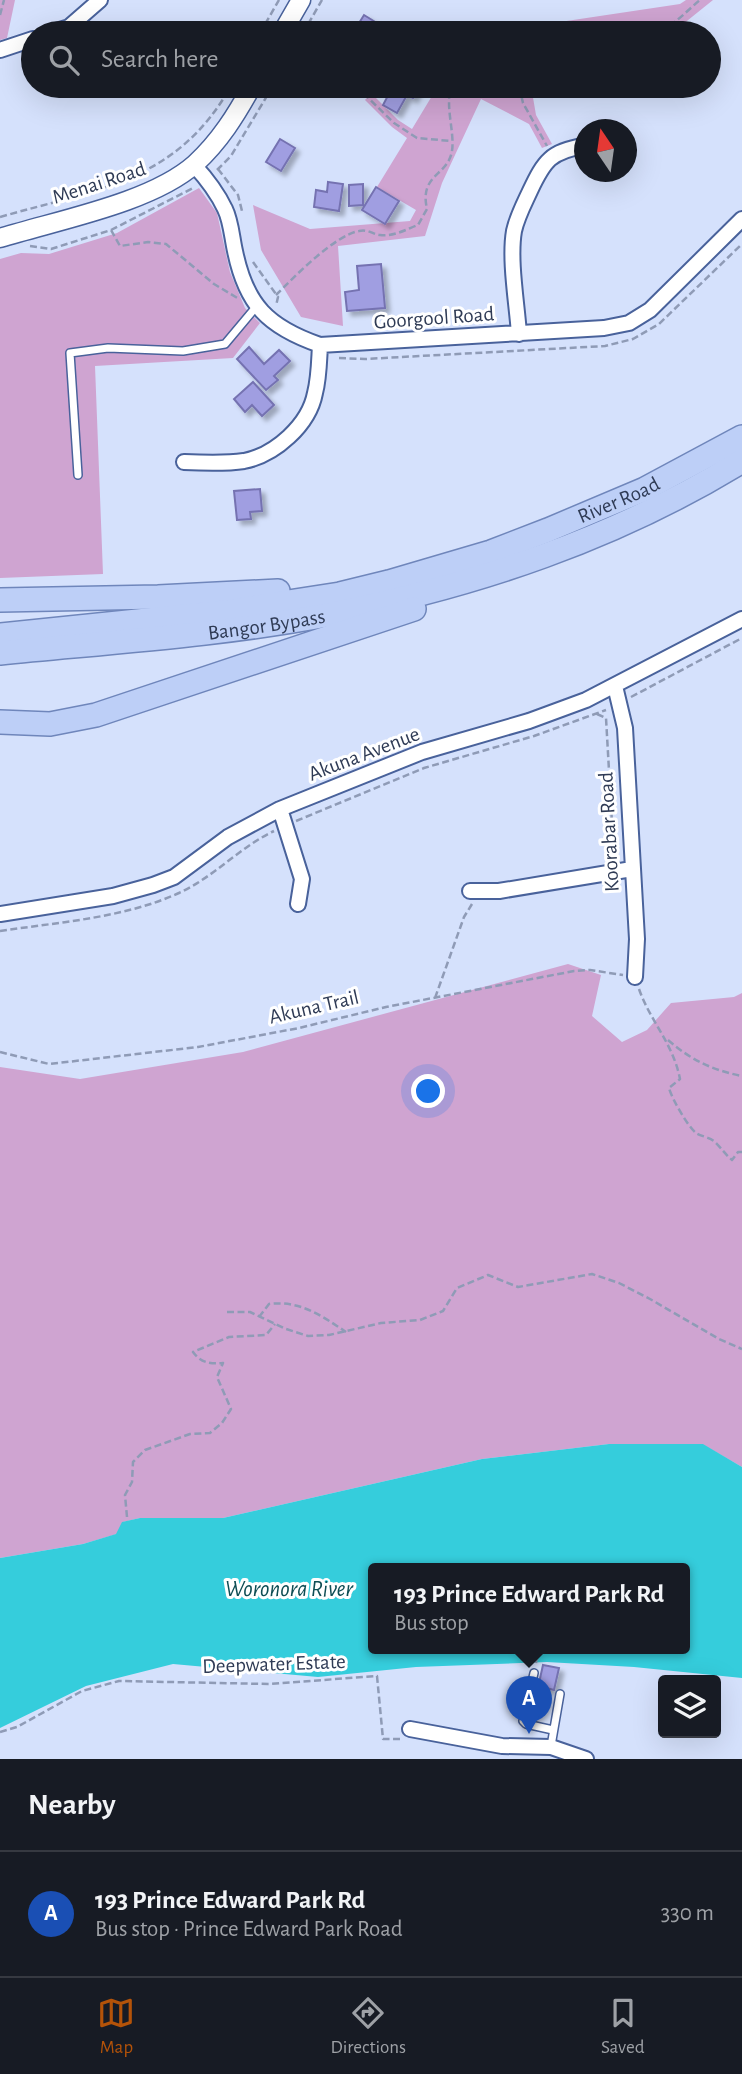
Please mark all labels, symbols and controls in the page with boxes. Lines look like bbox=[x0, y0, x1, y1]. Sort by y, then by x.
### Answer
search box bbox=[21, 21, 721, 98]
icon: search bbox=[45, 41, 83, 79]
text: Search here bbox=[101, 46, 219, 72]
north arrow bbox=[574, 119, 637, 182]
street label: Menai Road bbox=[50, 158, 148, 208]
street label: Goorgool Road bbox=[373, 303, 495, 333]
street label: River Road bbox=[574, 473, 663, 527]
street label: Bangor Bypass bbox=[207, 605, 327, 643]
street label: Akuna Avenue bbox=[305, 723, 423, 785]
street label: Koorabar Road bbox=[595, 771, 623, 892]
street label: Akuna Trail bbox=[267, 986, 361, 1028]
your location bbox=[411, 1074, 445, 1108]
popup bbox=[368, 1563, 690, 1654]
water label: Woronora River bbox=[225, 1578, 354, 1601]
text: 193 Prince Edward Park Rd bbox=[394, 1581, 664, 1607]
text: Bus stop bbox=[394, 1612, 469, 1635]
street label: Deepwater Estate bbox=[202, 1651, 346, 1677]
map controls bbox=[658, 1675, 721, 1738]
button: layers bbox=[658, 1675, 721, 1738]
pin: A bbox=[506, 1676, 552, 1734]
text: Nearby bbox=[28, 1790, 116, 1820]
text: 193 Prince Edward Park Rd bbox=[95, 1887, 365, 1913]
text: A bbox=[44, 1902, 58, 1925]
text: 330 m bbox=[661, 1902, 714, 1925]
text: Bus stop · Prince Edward Park Road bbox=[95, 1918, 403, 1941]
tab: Map bbox=[97, 1994, 135, 2059]
tab: Directions bbox=[330, 1994, 406, 2059]
tab: Saved bbox=[601, 1994, 645, 2059]

